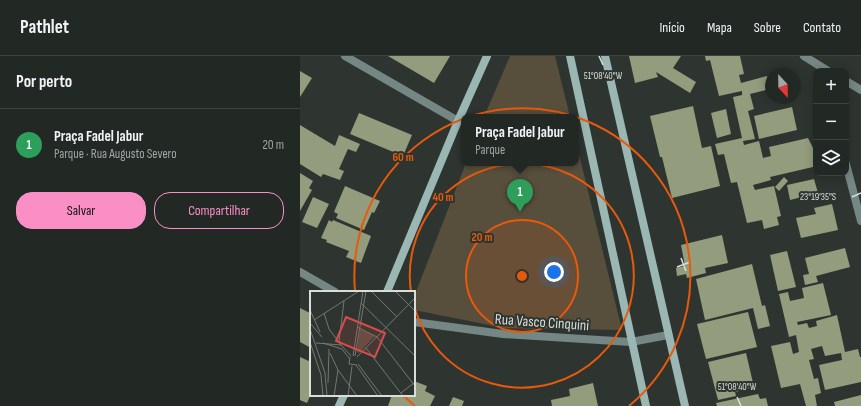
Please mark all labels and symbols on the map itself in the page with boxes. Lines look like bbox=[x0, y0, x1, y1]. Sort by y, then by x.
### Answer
north arrow bbox=[765, 68, 801, 104]
text: 51°08'40"W bbox=[584, 70, 623, 82]
text: 60 m bbox=[392, 150, 414, 165]
pin: 1 bbox=[507, 179, 533, 212]
text: 40 m bbox=[432, 190, 454, 205]
text: 23°19'35"S bbox=[800, 191, 836, 203]
text: 20 m bbox=[472, 230, 492, 245]
your location bbox=[544, 262, 564, 282]
centre of rings bbox=[515, 269, 529, 283]
inset map bbox=[310, 291, 415, 396]
street label: Rua Vasco Cinquini bbox=[494, 310, 590, 335]
text: 51°08'40"W bbox=[718, 381, 757, 393]

